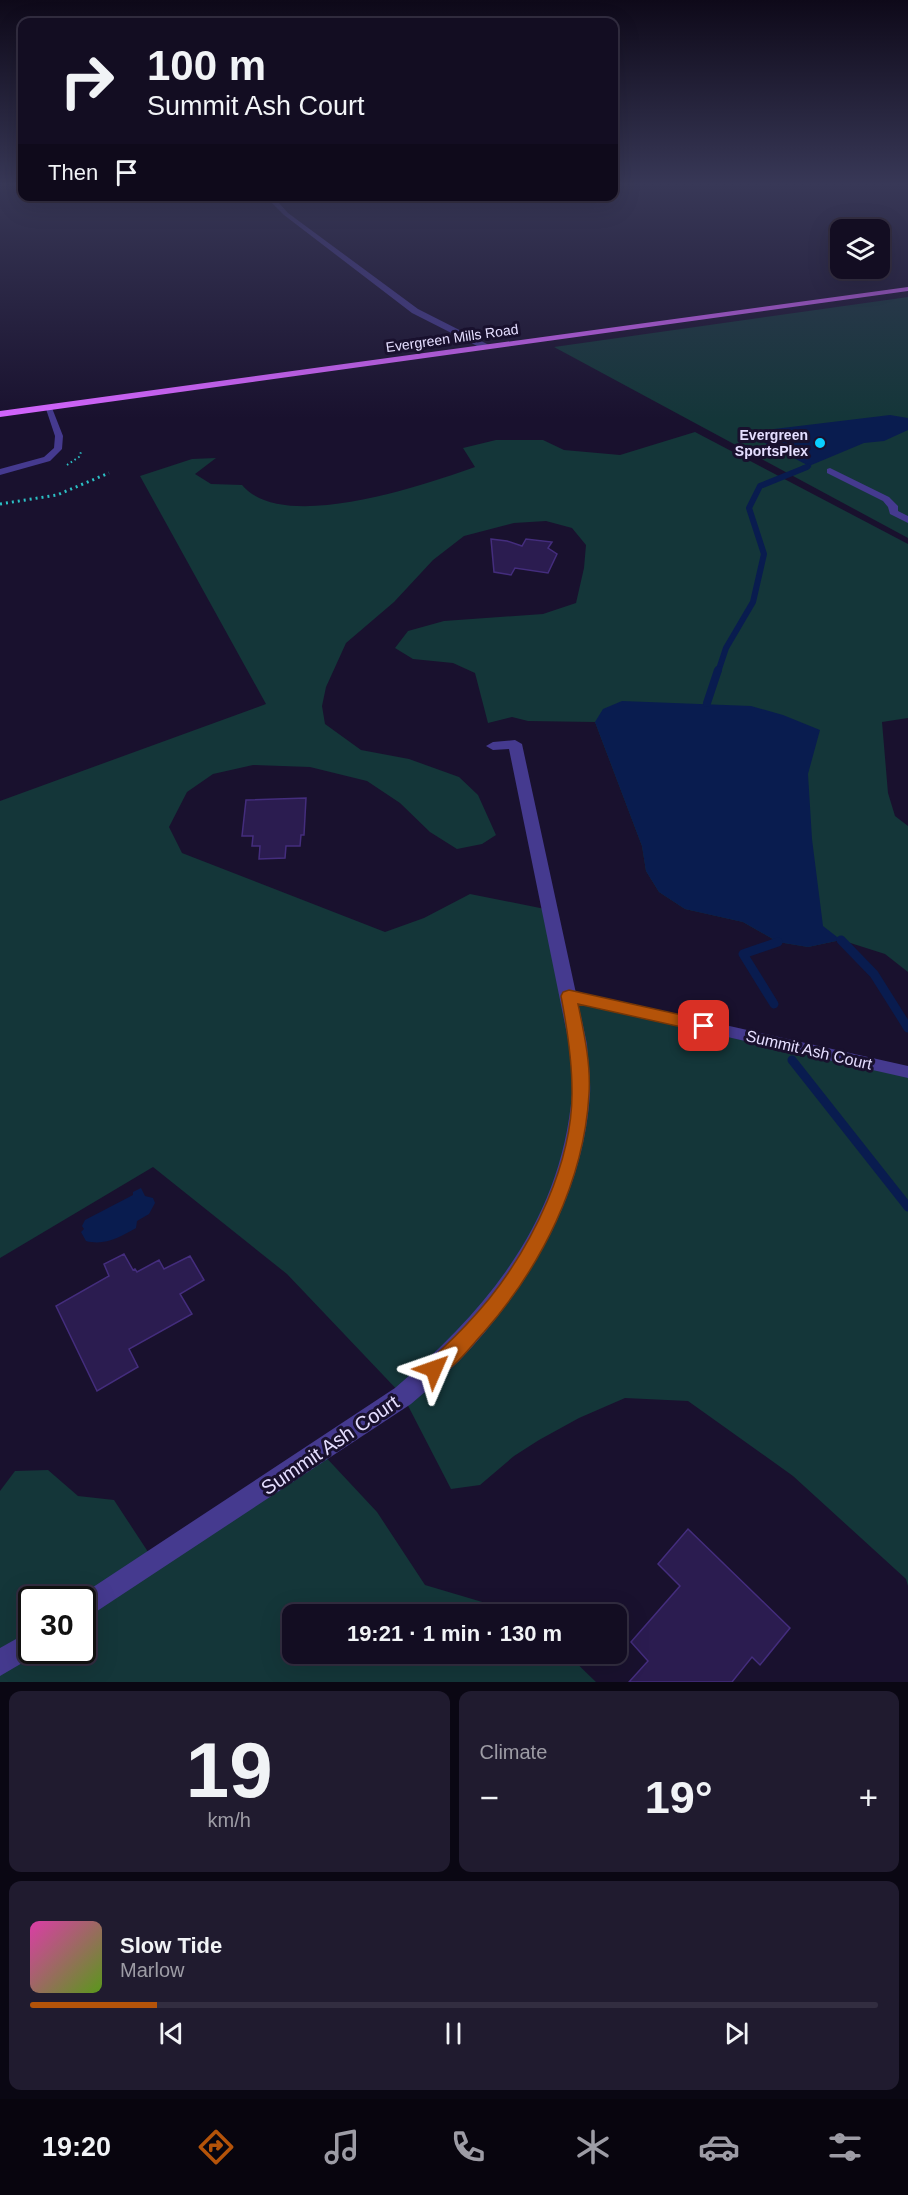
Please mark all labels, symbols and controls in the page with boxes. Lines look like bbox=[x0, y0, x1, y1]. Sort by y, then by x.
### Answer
icon: right bbox=[48, 42, 126, 120]
text: 100 m bbox=[147, 42, 266, 89]
text: Summit Ash Court bbox=[147, 91, 365, 121]
icon: arrive bbox=[110, 156, 143, 189]
text: Then bbox=[48, 160, 98, 185]
map controls bbox=[830, 219, 890, 279]
button: layers bbox=[830, 219, 890, 279]
street label: Evergreen Mills Road bbox=[385, 321, 519, 355]
place label: Evergreen SportsPlex bbox=[735, 427, 808, 459]
marker: Evergreen SportsPlex bbox=[813, 436, 827, 450]
pin bbox=[678, 1000, 729, 1051]
icon: arrive bbox=[687, 1009, 720, 1042]
street label: Summit Ash Court bbox=[744, 1027, 874, 1073]
position arrow bbox=[402, 1337, 466, 1401]
street label: Summit Ash Court bbox=[257, 1391, 403, 1499]
speed limit sign: 30 bbox=[18, 1586, 96, 1664]
text: 19:21 · 1 min · 130 m bbox=[347, 1621, 562, 1646]
text: 19 bbox=[186, 1726, 273, 1814]
text: Climate bbox=[480, 1741, 547, 1763]
text: 19° bbox=[645, 1772, 713, 1823]
text: − bbox=[480, 1779, 499, 1816]
text: + bbox=[859, 1779, 878, 1816]
text: km/h bbox=[208, 1809, 251, 1831]
text: Slow Tide bbox=[120, 1933, 222, 1958]
text: Marlow bbox=[120, 1959, 184, 1981]
icon: previous bbox=[155, 2017, 188, 2050]
icon: pause bbox=[437, 2017, 470, 2050]
icon: next bbox=[720, 2017, 753, 2050]
icon: directions bbox=[195, 2126, 237, 2168]
icon: music bbox=[321, 2126, 363, 2168]
icon: phone bbox=[447, 2126, 489, 2168]
icon: climate bbox=[572, 2126, 614, 2168]
icon: car bbox=[698, 2126, 740, 2168]
icon: filters bbox=[824, 2126, 866, 2168]
text: 19:20 bbox=[42, 2132, 111, 2162]

